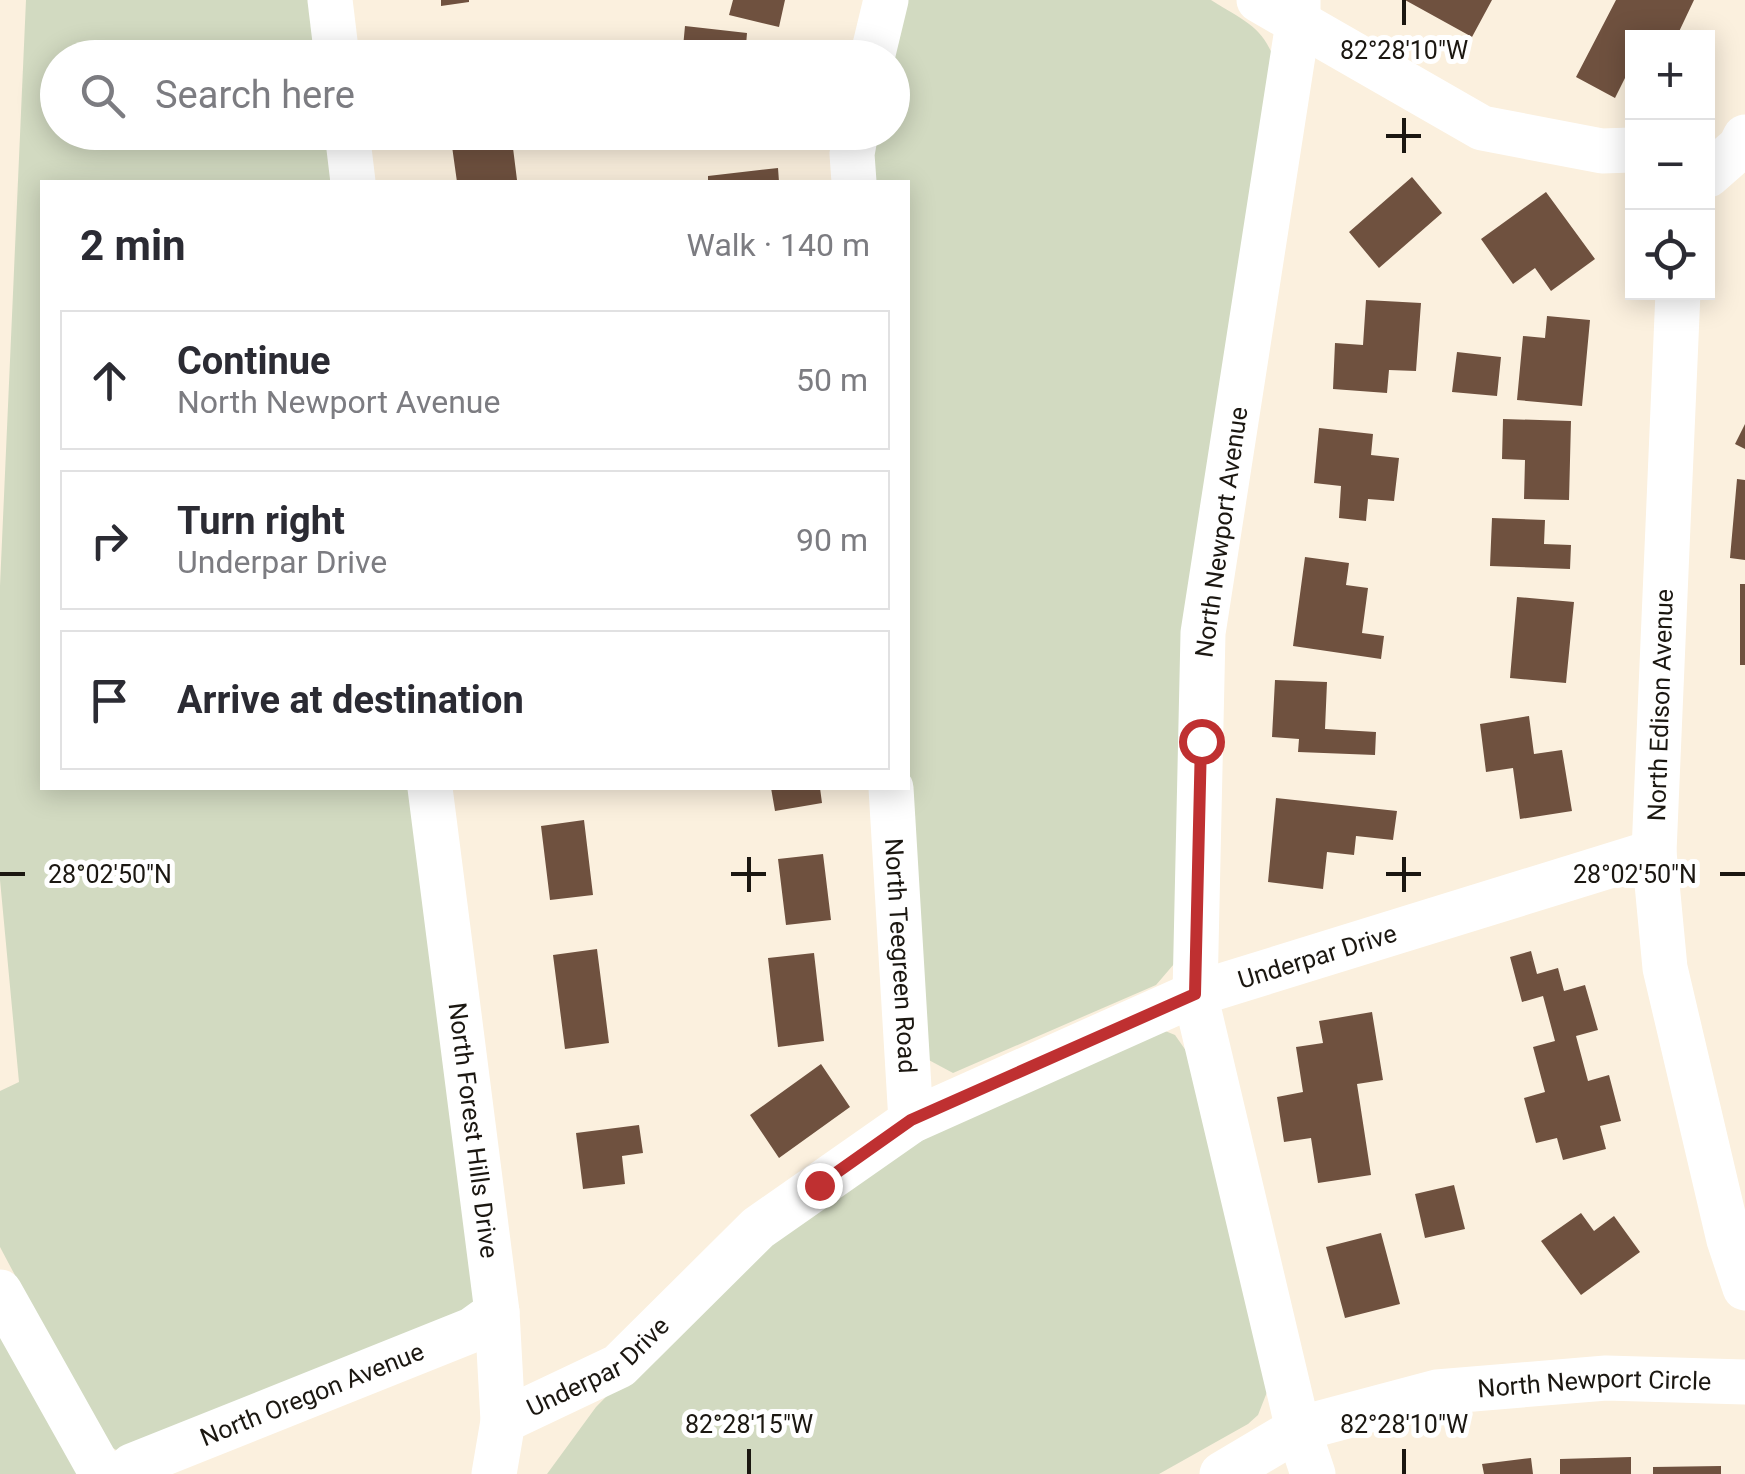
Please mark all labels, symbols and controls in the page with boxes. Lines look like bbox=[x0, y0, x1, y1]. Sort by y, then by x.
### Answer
map controls bbox=[1625, 30, 1715, 300]
button: + bbox=[1625, 30, 1715, 120]
text: 82°28'10"W bbox=[1340, 36, 1468, 65]
search box bbox=[40, 40, 910, 150]
icon: search bbox=[75, 68, 130, 123]
text: Search here bbox=[155, 73, 355, 117]
button: − bbox=[1625, 120, 1715, 210]
button: locate bbox=[1625, 210, 1715, 300]
text: 2 min bbox=[80, 221, 186, 270]
text: Walk · 140 m bbox=[687, 226, 870, 264]
text: Continue bbox=[177, 339, 331, 383]
icon: ahead bbox=[82, 353, 137, 408]
text: 50 m bbox=[796, 361, 868, 399]
text: North Newport Avenue bbox=[177, 383, 500, 421]
street label: North Newport Avenue bbox=[1190, 405, 1253, 659]
text: Turn right bbox=[177, 499, 345, 543]
icon: right bbox=[82, 513, 137, 568]
text: 90 m bbox=[796, 521, 868, 559]
text: Underpar Drive bbox=[177, 543, 387, 581]
street label: North Edison Avenue bbox=[1642, 588, 1679, 822]
icon: arrive bbox=[82, 673, 137, 728]
text: Arrive at destination bbox=[177, 678, 524, 722]
route start bbox=[1179, 719, 1225, 765]
street label: North Teegreen Road bbox=[879, 837, 922, 1074]
text: 28°02'50"N bbox=[48, 860, 172, 889]
text: 28°02'50"N bbox=[1573, 860, 1697, 889]
street label: Underpar Drive bbox=[1235, 919, 1400, 995]
street label: North Forest Hills Drive bbox=[443, 1001, 504, 1260]
route end bbox=[797, 1163, 843, 1209]
street label: Underpar Drive bbox=[522, 1311, 675, 1423]
street label: North Oregon Avenue bbox=[196, 1337, 428, 1452]
street label: North Newport Circle bbox=[1476, 1364, 1712, 1404]
text: 82°28'15"W bbox=[685, 1410, 813, 1439]
text: 82°28'10"W bbox=[1340, 1410, 1468, 1439]

